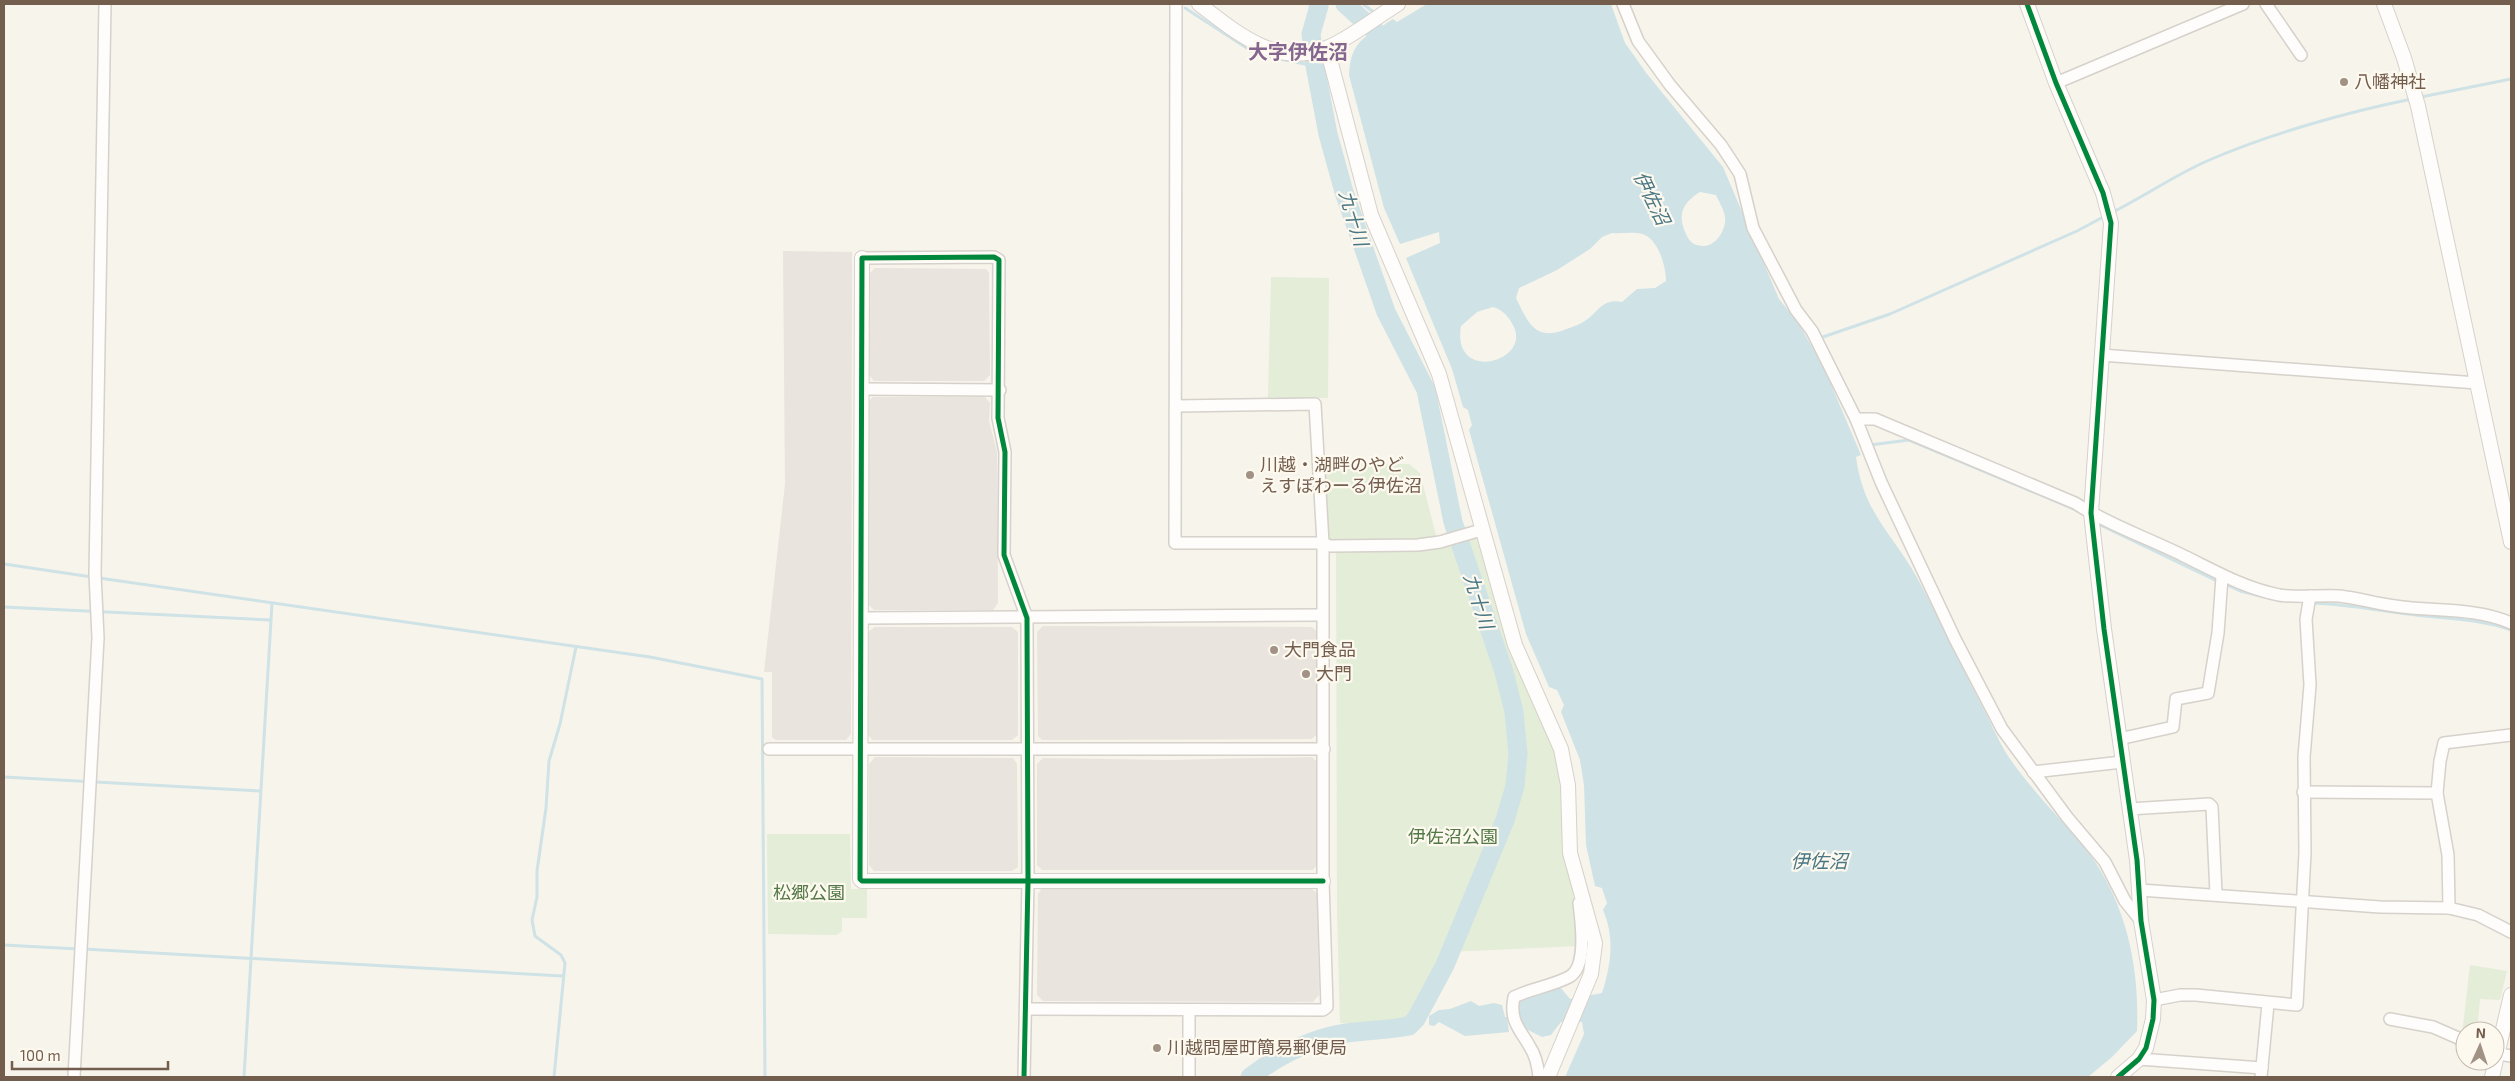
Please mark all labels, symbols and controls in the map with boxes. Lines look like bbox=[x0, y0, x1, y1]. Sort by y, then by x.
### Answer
district label: 大字伊佐沼 bbox=[1248, 39, 1348, 63]
place label: 八幡神社 bbox=[2354, 70, 2426, 92]
marker: 八幡神社 bbox=[2338, 76, 2350, 88]
water label: 伊佐沼 bbox=[1630, 167, 1677, 231]
water label: 九十川 bbox=[1335, 187, 1374, 250]
place label: 川越・湖畔のやど えすぽわーる伊佐沼 bbox=[1260, 453, 1422, 496]
marker: 川越・湖畔のやど えすぽわーる伊佐沼 bbox=[1244, 469, 1256, 481]
water label: 九十川 bbox=[1460, 570, 1500, 633]
place label: 大門食品 bbox=[1284, 638, 1356, 660]
marker: 大門食品 bbox=[1268, 644, 1280, 656]
place label: 大門 bbox=[1316, 662, 1352, 684]
marker: 大門 bbox=[1300, 668, 1312, 680]
park label: 伊佐沼公園 bbox=[1408, 825, 1498, 847]
water label: 伊佐沼 bbox=[1790, 849, 1850, 872]
park label: 松郷公園 bbox=[773, 881, 845, 903]
north arrow bbox=[2455, 1021, 2505, 1071]
text: N bbox=[2475, 1024, 2486, 1041]
place label: 川越問屋町簡易郵便局 bbox=[1167, 1036, 1347, 1058]
scale bar bbox=[12, 1038, 169, 1070]
marker: 川越問屋町簡易郵便局 bbox=[1151, 1042, 1163, 1054]
text: 100 m bbox=[20, 1046, 61, 1064]

